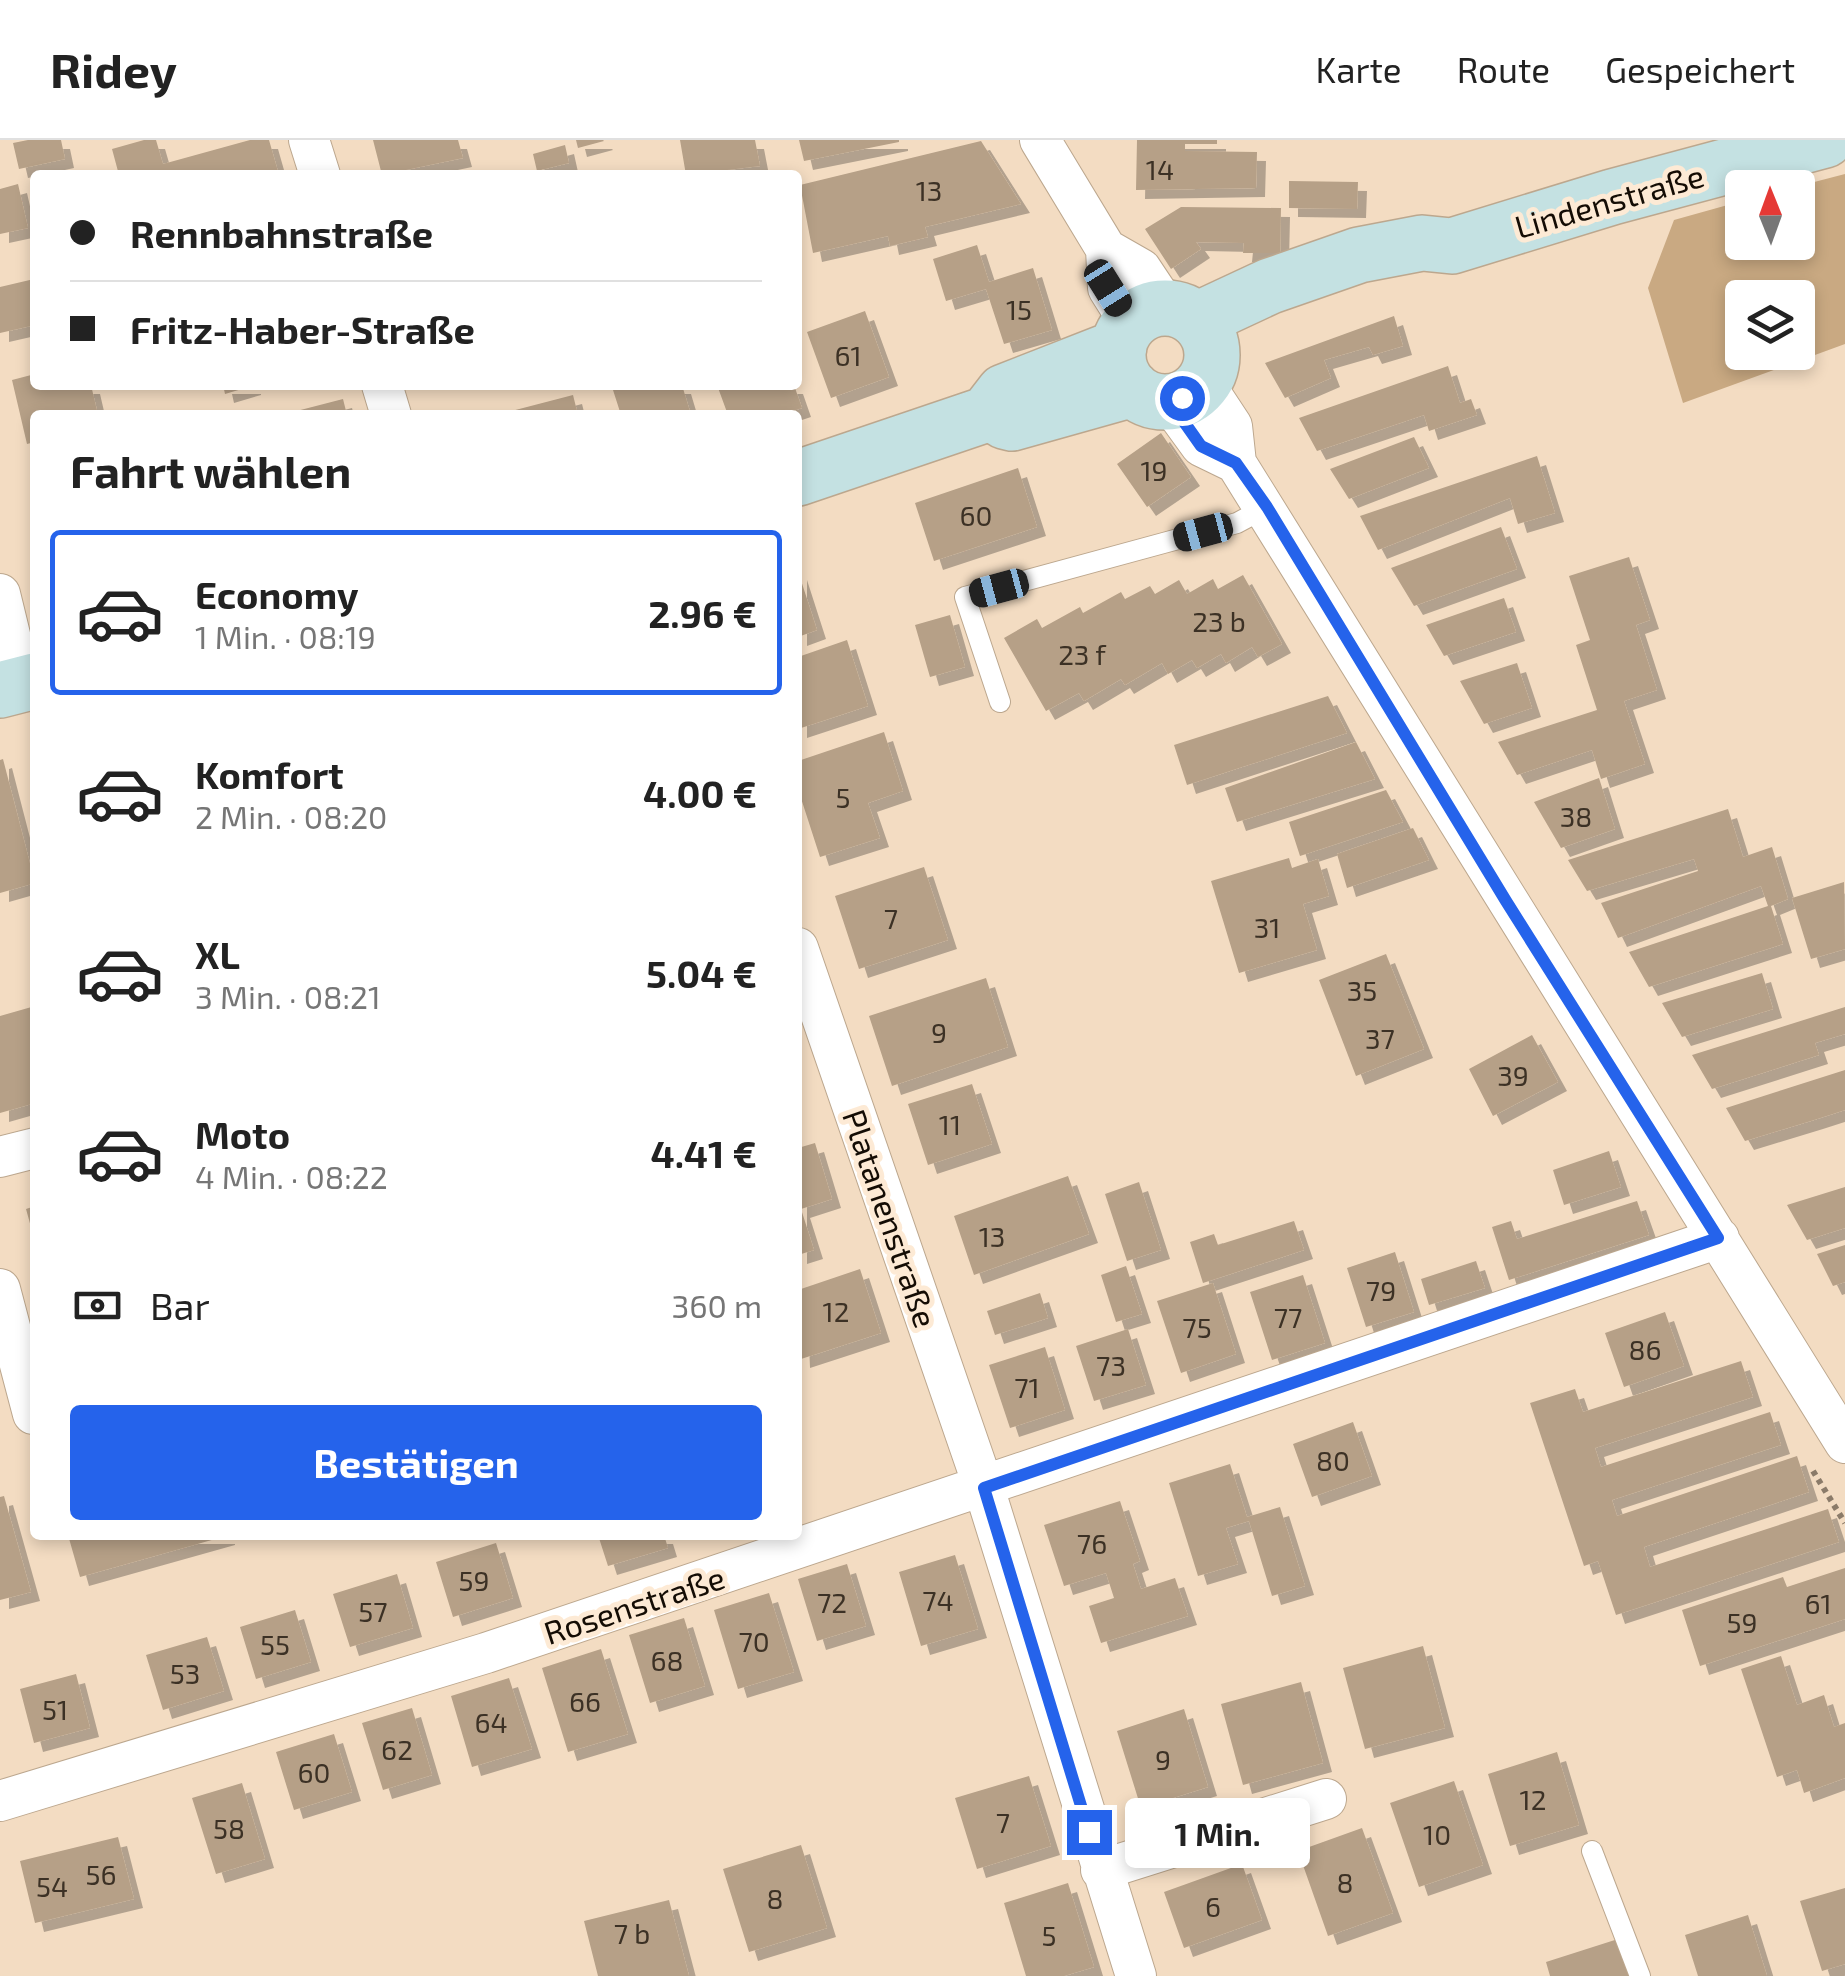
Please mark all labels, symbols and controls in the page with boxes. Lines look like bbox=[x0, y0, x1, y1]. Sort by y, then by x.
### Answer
text: Ridey bbox=[50, 40, 177, 98]
text: Karte bbox=[1316, 48, 1402, 90]
text: Route bbox=[1457, 48, 1550, 90]
text: Gespeichert bbox=[1605, 48, 1795, 90]
house number: 14 bbox=[1146, 152, 1174, 186]
street label: Lindenstraße bbox=[1510, 155, 1708, 245]
north arrow bbox=[1725, 170, 1815, 260]
map controls bbox=[1725, 170, 1815, 370]
house number: 13 bbox=[916, 173, 942, 207]
text: Rennbahnstraße bbox=[130, 210, 433, 256]
car bbox=[1079, 255, 1137, 321]
button: layers bbox=[1725, 280, 1815, 370]
house number: 15 bbox=[1006, 292, 1032, 326]
text: Fritz-Haber-Straße bbox=[130, 306, 475, 352]
house number: 61 bbox=[834, 338, 862, 372]
route start bbox=[1160, 376, 1205, 421]
text: Fahrt wählen bbox=[70, 443, 351, 497]
house number: 19 bbox=[1140, 453, 1168, 487]
house number: 60 bbox=[960, 498, 992, 532]
car bbox=[1170, 510, 1236, 554]
car bbox=[966, 566, 1032, 610]
icon: car bbox=[75, 568, 165, 658]
text: Economy bbox=[195, 571, 359, 617]
text: 2.96 € bbox=[648, 590, 757, 636]
house number: 23 b bbox=[1192, 604, 1246, 638]
text: 1 Min. · 08:19 bbox=[195, 617, 376, 655]
house number: 23 f bbox=[1058, 637, 1107, 671]
icon: car bbox=[75, 748, 165, 838]
text: Komfort bbox=[195, 751, 344, 797]
text: 4.00 € bbox=[643, 770, 757, 816]
house number: 5 bbox=[835, 780, 851, 814]
text: 2 Min. · 08:20 bbox=[195, 797, 387, 835]
house number: 38 bbox=[1560, 799, 1592, 833]
house number: 7 bbox=[884, 901, 898, 935]
house number: 31 bbox=[1254, 910, 1280, 944]
icon: car bbox=[75, 928, 165, 1018]
text: XL bbox=[195, 931, 240, 977]
text: 5.04 € bbox=[646, 950, 757, 996]
house number: 35 bbox=[1347, 973, 1377, 1007]
text: 3 Min. · 08:21 bbox=[195, 977, 381, 1015]
house number: 9 bbox=[931, 1015, 947, 1049]
house number: 37 bbox=[1365, 1021, 1395, 1055]
house number: 39 bbox=[1497, 1058, 1529, 1092]
street label: Platanenstraße bbox=[836, 1104, 946, 1332]
house number: 11 bbox=[939, 1107, 961, 1141]
icon: car bbox=[75, 1108, 165, 1198]
text: Moto bbox=[195, 1111, 290, 1157]
text: 4.41 € bbox=[650, 1130, 757, 1176]
text: 4 Min. · 08:22 bbox=[195, 1157, 388, 1195]
house number: 13 bbox=[979, 1219, 1005, 1253]
house number: 79 bbox=[1366, 1273, 1396, 1307]
icon: cash bbox=[70, 1278, 125, 1333]
text: Bar bbox=[150, 1282, 210, 1328]
text: 360 m bbox=[671, 1286, 762, 1324]
house number: 12 bbox=[823, 1294, 849, 1328]
house number: 77 bbox=[1274, 1300, 1302, 1334]
house number: 75 bbox=[1182, 1310, 1212, 1344]
house number: 86 bbox=[1628, 1332, 1662, 1366]
house number: 73 bbox=[1096, 1348, 1126, 1382]
house number: 71 bbox=[1014, 1370, 1040, 1404]
button: Bestätigen bbox=[70, 1405, 762, 1520]
house number: 80 bbox=[1316, 1443, 1350, 1477]
house number: 76 bbox=[1077, 1526, 1107, 1560]
street label: Rosenstraße bbox=[539, 1557, 729, 1651]
house number: 59 bbox=[458, 1563, 490, 1597]
house number: 74 bbox=[922, 1583, 954, 1617]
house number: 72 bbox=[817, 1585, 847, 1619]
house number: 61 bbox=[1804, 1586, 1832, 1620]
house number: 57 bbox=[358, 1594, 388, 1628]
house number: 59 bbox=[1726, 1605, 1758, 1639]
house number: 70 bbox=[738, 1624, 770, 1658]
house number: 55 bbox=[260, 1627, 290, 1661]
house number: 68 bbox=[650, 1643, 684, 1677]
house number: 53 bbox=[170, 1656, 200, 1690]
house number: 66 bbox=[569, 1684, 601, 1718]
house number: 51 bbox=[42, 1692, 68, 1726]
house number: 64 bbox=[474, 1705, 508, 1739]
house number: 62 bbox=[381, 1732, 413, 1766]
house number: 9 bbox=[1155, 1742, 1171, 1776]
house number: 60 bbox=[298, 1755, 330, 1789]
house number: 12 bbox=[1520, 1782, 1546, 1816]
callout: 1 Min. bbox=[1124, 1797, 1309, 1867]
house number: 7 bbox=[996, 1805, 1010, 1839]
route end bbox=[1067, 1810, 1112, 1855]
house number: 58 bbox=[213, 1811, 245, 1845]
text: 1 Min. bbox=[1175, 1814, 1260, 1852]
house number: 10 bbox=[1423, 1817, 1451, 1851]
house number: 56 bbox=[85, 1857, 117, 1891]
house number: 8 bbox=[1337, 1865, 1354, 1899]
house number: 54 bbox=[36, 1869, 68, 1903]
house number: 8 bbox=[767, 1881, 784, 1915]
house number: 6 bbox=[1205, 1889, 1221, 1923]
house number: 7 b bbox=[614, 1916, 650, 1950]
house number: 5 bbox=[1041, 1918, 1057, 1952]

